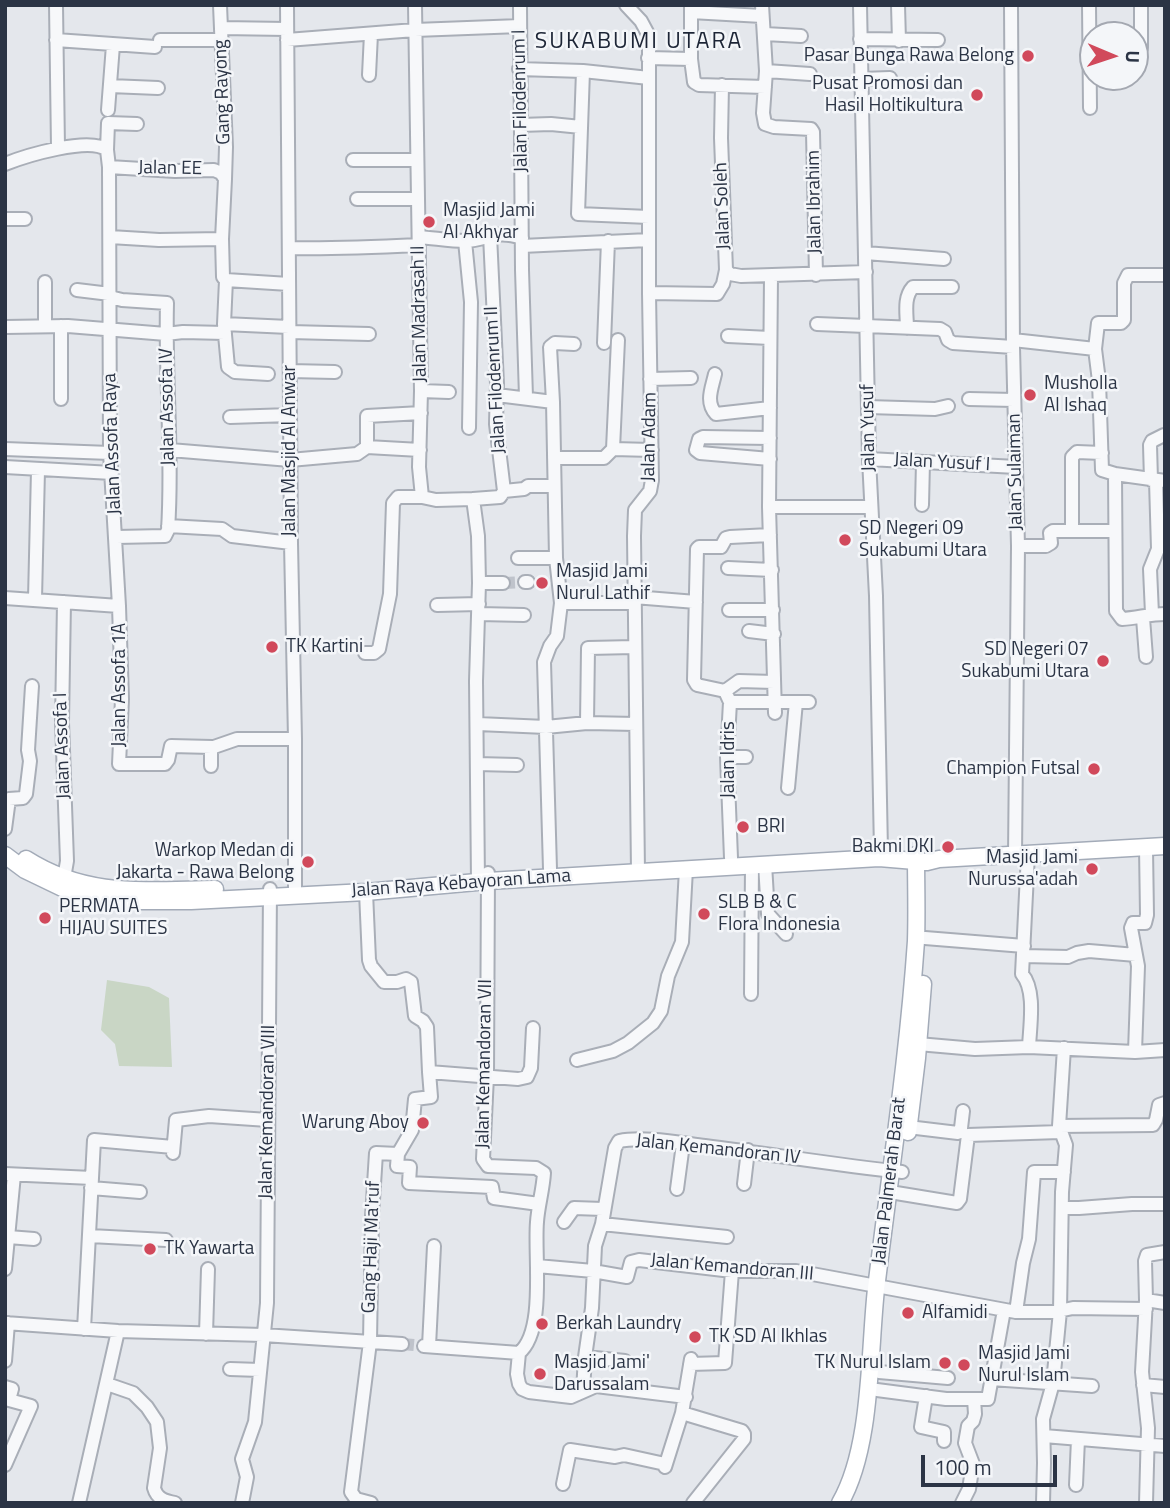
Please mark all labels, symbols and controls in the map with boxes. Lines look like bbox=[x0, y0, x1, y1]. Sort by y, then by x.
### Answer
north arrow bbox=[1079, 21, 1149, 91]
district label: SUKABUMI UTARA bbox=[537, 28, 741, 56]
street label: Jalan Filodenrum I bbox=[508, 29, 534, 173]
street label: Gang Rayong bbox=[210, 39, 236, 145]
place label: Pasar Bunga Rawa Belong bbox=[804, 45, 1014, 67]
marker: Pasar Bunga Rawa Belong bbox=[1020, 48, 1036, 64]
text: U bbox=[1119, 50, 1148, 63]
place label: Pusat Promosi dan Hasil Holtikultura bbox=[812, 73, 963, 117]
marker: Pusat Promosi dan Hasil Holtikultura bbox=[969, 87, 985, 103]
street label: Jalan Ibrahim bbox=[803, 150, 827, 254]
street label: Jalan EE bbox=[138, 157, 202, 181]
street label: Jalan Soleh bbox=[710, 162, 736, 250]
place label: Masjid Jami Al Akhyar bbox=[443, 200, 535, 244]
marker: Masjid Jami Al Akhyar bbox=[421, 214, 437, 230]
street label: Jalan Madrasah II bbox=[407, 245, 433, 383]
street label: Jalan Filodenrum II bbox=[481, 306, 511, 454]
street label: Jalan Assofa IV bbox=[156, 348, 180, 466]
street label: Jalan Masjid Al Anwar bbox=[279, 365, 301, 537]
street label: Jalan Assofa Raya bbox=[99, 373, 127, 515]
place label: Musholla Al Ishaq bbox=[1044, 373, 1117, 417]
street label: Jalan Yusuf bbox=[857, 384, 881, 472]
marker: Musholla Al Ishaq bbox=[1022, 387, 1038, 403]
street label: Jalan Adam bbox=[638, 392, 662, 482]
street label: Jalan Sulaiman bbox=[1004, 413, 1028, 531]
street label: Jalan Yusuf I bbox=[893, 449, 991, 477]
place label: SD Negeri 09 Sukabumi Utara bbox=[859, 518, 987, 562]
marker: SD Negeri 09 Sukabumi Utara bbox=[837, 532, 853, 548]
place label: Masjid Jami Nurul Lathif bbox=[556, 561, 650, 605]
marker: Masjid Jami Nurul Lathif bbox=[534, 575, 550, 591]
street label: Jalan Assofa 1A bbox=[109, 623, 131, 747]
place label: TK Kartini bbox=[286, 636, 363, 658]
marker: TK Kartini bbox=[264, 639, 280, 655]
place label: SD Negeri 07 Sukabumi Utara bbox=[961, 639, 1089, 683]
marker: SD Negeri 07 Sukabumi Utara bbox=[1095, 653, 1111, 669]
street label: Jalan Assofa I bbox=[50, 692, 76, 800]
street label: Jalan Idris bbox=[718, 721, 740, 799]
place label: Champion Futsal bbox=[946, 758, 1080, 780]
marker: Champion Futsal bbox=[1086, 761, 1102, 777]
place label: BRI bbox=[757, 816, 785, 838]
marker: BRI bbox=[735, 819, 751, 835]
place label: Bakmi DKI bbox=[852, 836, 934, 858]
marker: Bakmi DKI bbox=[940, 839, 956, 855]
place label: Warkop Medan di Jakarta - Rawa Belong bbox=[116, 840, 294, 884]
place label: Masjid Jami Nurussa'adah bbox=[968, 847, 1078, 891]
marker: Warkop Medan di Jakarta - Rawa Belong bbox=[300, 854, 316, 870]
marker: Masjid Jami Nurussa'adah bbox=[1084, 861, 1100, 877]
street label: Jalan Raya Kebayoran Lama bbox=[350, 865, 572, 903]
place label: SLB B & C Flora Indonesia bbox=[718, 892, 840, 936]
place label: PERMATA HIJAU SUITES bbox=[59, 896, 167, 940]
marker: SLB B & C Flora Indonesia bbox=[696, 906, 712, 922]
marker: PERMATA HIJAU SUITES bbox=[37, 910, 53, 926]
street label: Jalan Kemandoran VII bbox=[472, 979, 498, 1149]
street label: Jalan Kemandoran VIII bbox=[255, 1024, 281, 1200]
street label: Jalan Palmerah Barat bbox=[868, 1096, 912, 1266]
place label: Warung Aboy bbox=[302, 1112, 409, 1134]
marker: Warung Aboy bbox=[415, 1115, 431, 1131]
street label: Jalan Kemandoran IV bbox=[635, 1130, 801, 1170]
street label: Gang Haji Ma'ruf bbox=[358, 1180, 386, 1314]
place label: TK Yawarta bbox=[164, 1238, 254, 1260]
marker: TK Yawarta bbox=[142, 1241, 158, 1257]
street label: Jalan Kemandoran III bbox=[650, 1250, 814, 1286]
place label: Alfamidi bbox=[922, 1302, 988, 1324]
marker: Alfamidi bbox=[900, 1305, 916, 1321]
place label: Berkah Laundry bbox=[556, 1313, 682, 1335]
marker: Berkah Laundry bbox=[534, 1316, 550, 1332]
place label: TK SD Al Ikhlas bbox=[709, 1326, 827, 1348]
marker: TK SD Al Ikhlas bbox=[687, 1329, 703, 1345]
place label: Masjid Jami Nurul Islam bbox=[978, 1343, 1070, 1387]
place label: Masjid Jami' Darussalam bbox=[554, 1352, 650, 1396]
place label: TK Nurul Islam bbox=[815, 1352, 931, 1374]
marker: TK Nurul Islam bbox=[937, 1355, 953, 1371]
marker: Masjid Jami Nurul Islam bbox=[956, 1357, 972, 1373]
marker: Masjid Jami' Darussalam bbox=[532, 1366, 548, 1382]
scale bar bbox=[925, 1442, 1062, 1486]
text: 100 m bbox=[934, 1451, 991, 1483]

